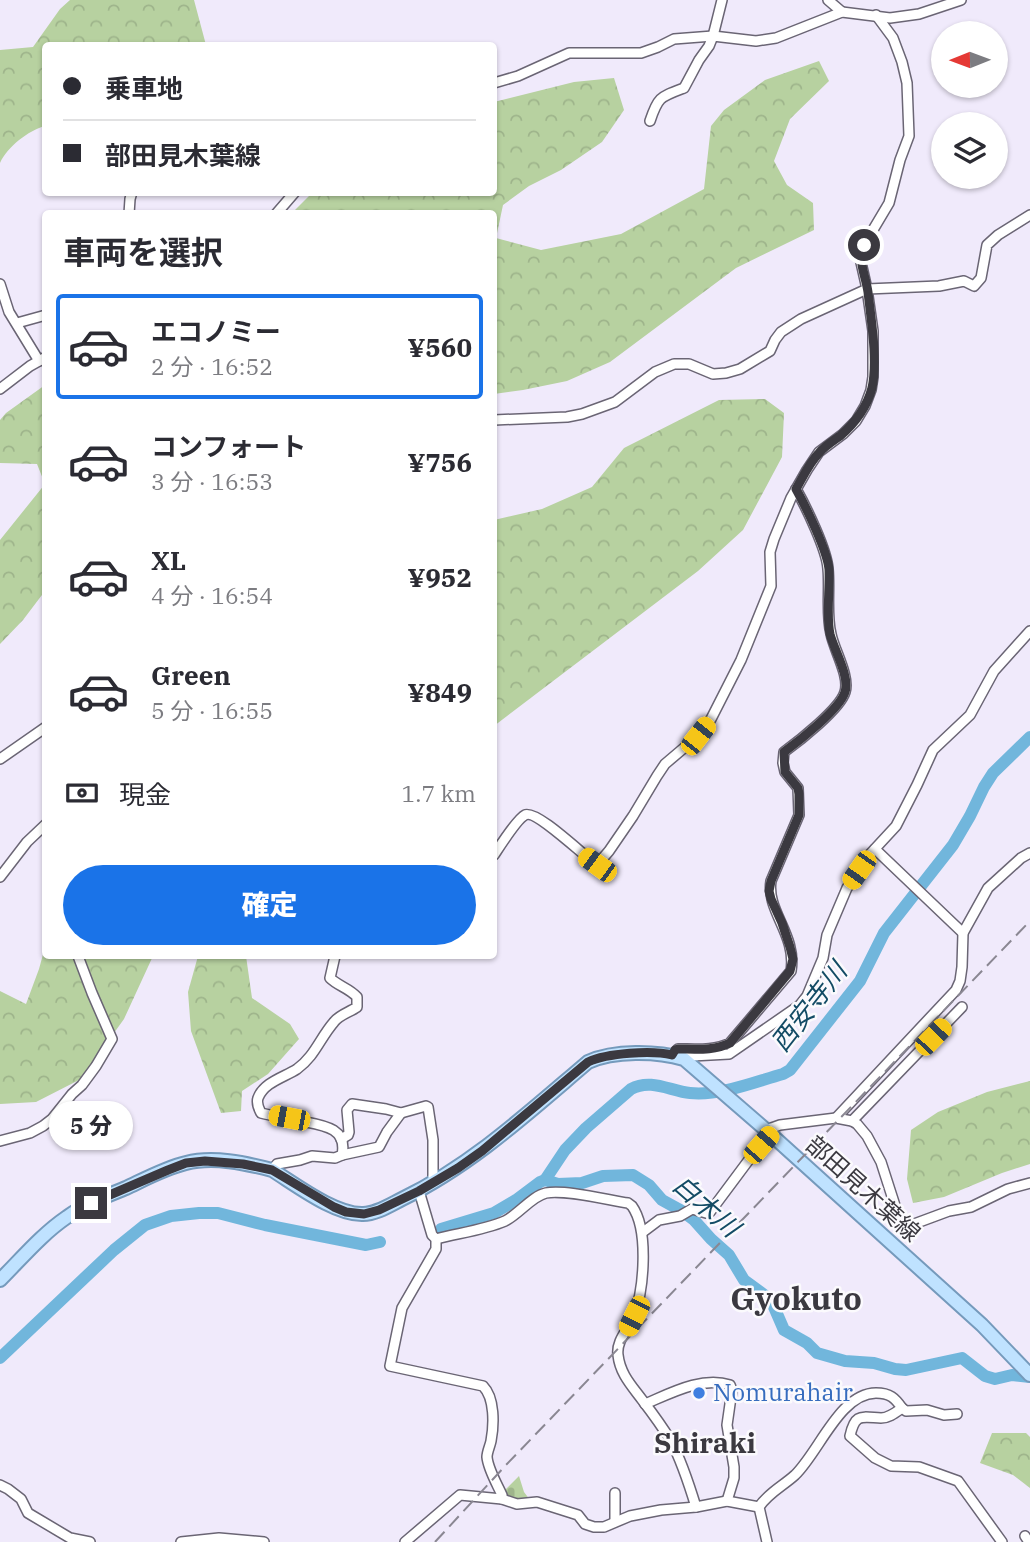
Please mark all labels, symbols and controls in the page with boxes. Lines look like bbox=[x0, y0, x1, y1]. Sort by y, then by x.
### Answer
north arrow bbox=[931, 21, 1008, 98]
map controls bbox=[931, 21, 1008, 189]
text: 乗車地 bbox=[105, 71, 183, 105]
button: layers bbox=[931, 112, 1008, 189]
text: 部田見木葉線 bbox=[105, 138, 261, 172]
route start bbox=[848, 229, 880, 261]
text: 車両を選択 bbox=[63, 231, 223, 273]
text: エコノミー bbox=[151, 314, 281, 348]
icon: car bbox=[67, 315, 130, 378]
text: ¥560 bbox=[407, 330, 472, 364]
text: 2 分 · 16:52 bbox=[151, 351, 273, 381]
text: コンフォート bbox=[151, 429, 306, 463]
icon: car bbox=[67, 430, 130, 493]
text: ¥756 bbox=[407, 445, 472, 479]
text: 3 分 · 16:53 bbox=[151, 466, 273, 496]
text: XL bbox=[151, 543, 186, 577]
icon: car bbox=[67, 545, 130, 608]
text: ¥952 bbox=[407, 560, 472, 594]
text: 4 分 · 16:54 bbox=[151, 580, 273, 610]
text: Green bbox=[151, 658, 231, 692]
icon: car bbox=[67, 660, 130, 723]
text: ¥849 bbox=[407, 675, 472, 709]
text: 5 分 · 16:55 bbox=[151, 695, 273, 725]
car bbox=[677, 713, 720, 759]
icon: cash bbox=[63, 774, 101, 812]
text: 現金 bbox=[119, 777, 171, 811]
text: 1.7 km bbox=[402, 778, 476, 808]
car bbox=[574, 844, 621, 886]
car bbox=[839, 847, 880, 893]
button: 確定 bbox=[63, 865, 476, 945]
water label: 西安寺川 bbox=[763, 953, 855, 1058]
car bbox=[911, 1015, 956, 1059]
callout: 5 分 bbox=[49, 1102, 133, 1150]
car bbox=[267, 1104, 312, 1132]
text: 5 分 bbox=[70, 1110, 112, 1140]
car bbox=[740, 1122, 783, 1168]
street label: 部田見木葉線 bbox=[799, 1128, 928, 1248]
water label: 白木川 bbox=[666, 1167, 750, 1246]
route end bbox=[75, 1187, 107, 1219]
district label: Gyokuto bbox=[730, 1277, 862, 1319]
car bbox=[616, 1293, 653, 1339]
place label: Nomurahair bbox=[713, 1376, 853, 1408]
marker: Nomurahair bbox=[691, 1385, 707, 1401]
district label: Shiraki bbox=[654, 1424, 756, 1461]

